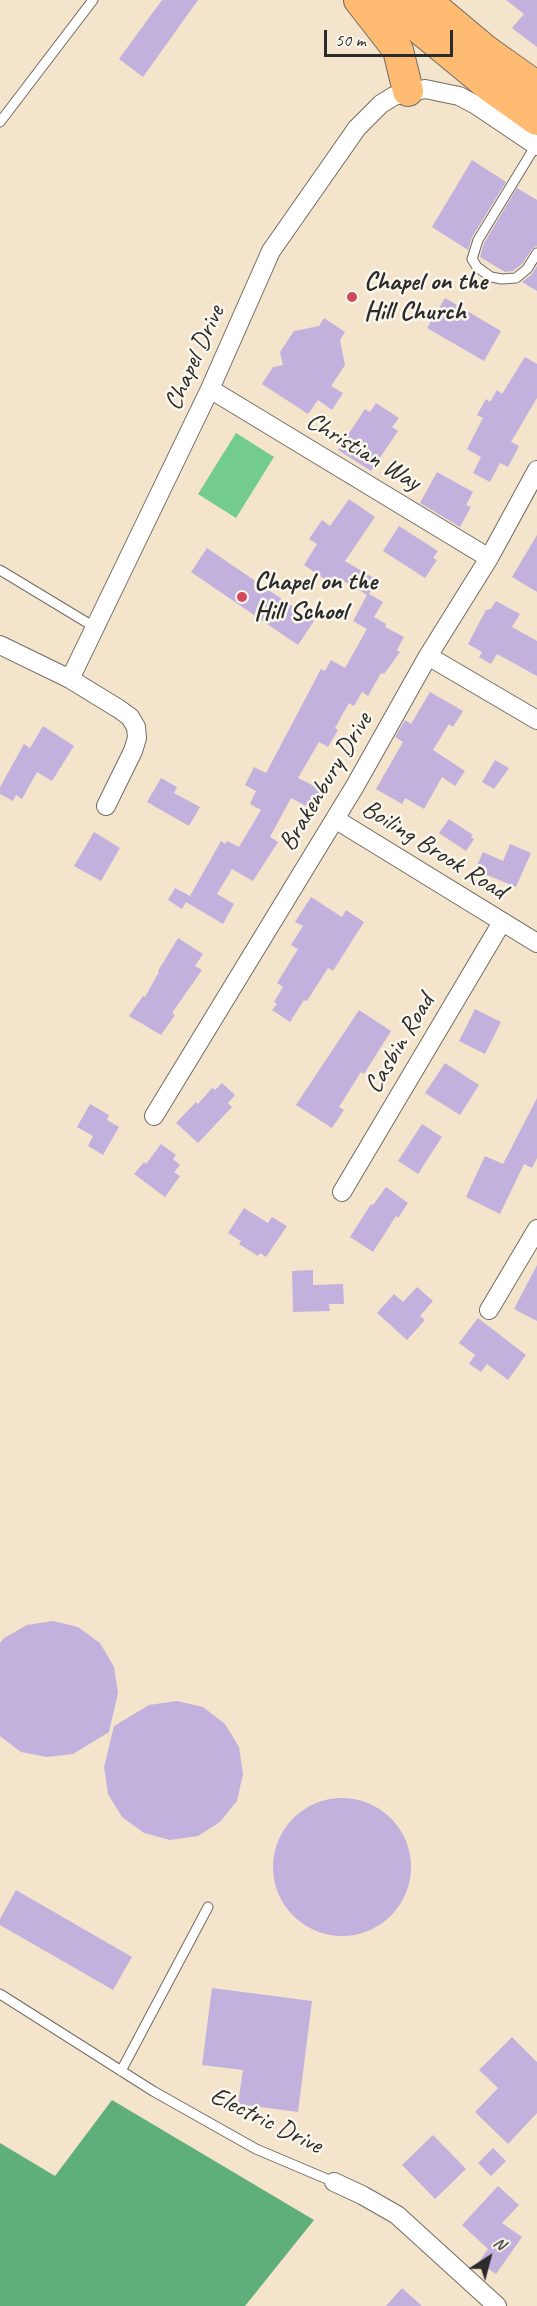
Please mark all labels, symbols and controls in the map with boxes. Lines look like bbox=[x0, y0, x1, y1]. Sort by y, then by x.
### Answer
scale bar bbox=[327, 18, 456, 56]
text: 50 m bbox=[335, 29, 366, 51]
place label: Chapel on the Hill Church bbox=[364, 266, 487, 328]
marker: Chapel on the Hill Church bbox=[345, 290, 359, 304]
street label: Chapel Drive bbox=[158, 301, 232, 415]
street label: Christian Way bbox=[300, 406, 426, 498]
place label: Chapel on the Hill School bbox=[254, 566, 377, 628]
marker: Chapel on the Hill School bbox=[235, 590, 249, 604]
street label: Brakenbury Drive bbox=[272, 707, 380, 857]
street label: Boiling Brook Road bbox=[356, 793, 512, 907]
street label: Casbin Road bbox=[358, 989, 442, 1099]
street label: Electric Drive bbox=[205, 2081, 327, 2161]
north arrow bbox=[459, 2228, 519, 2288]
text: N bbox=[490, 2232, 509, 2254]

